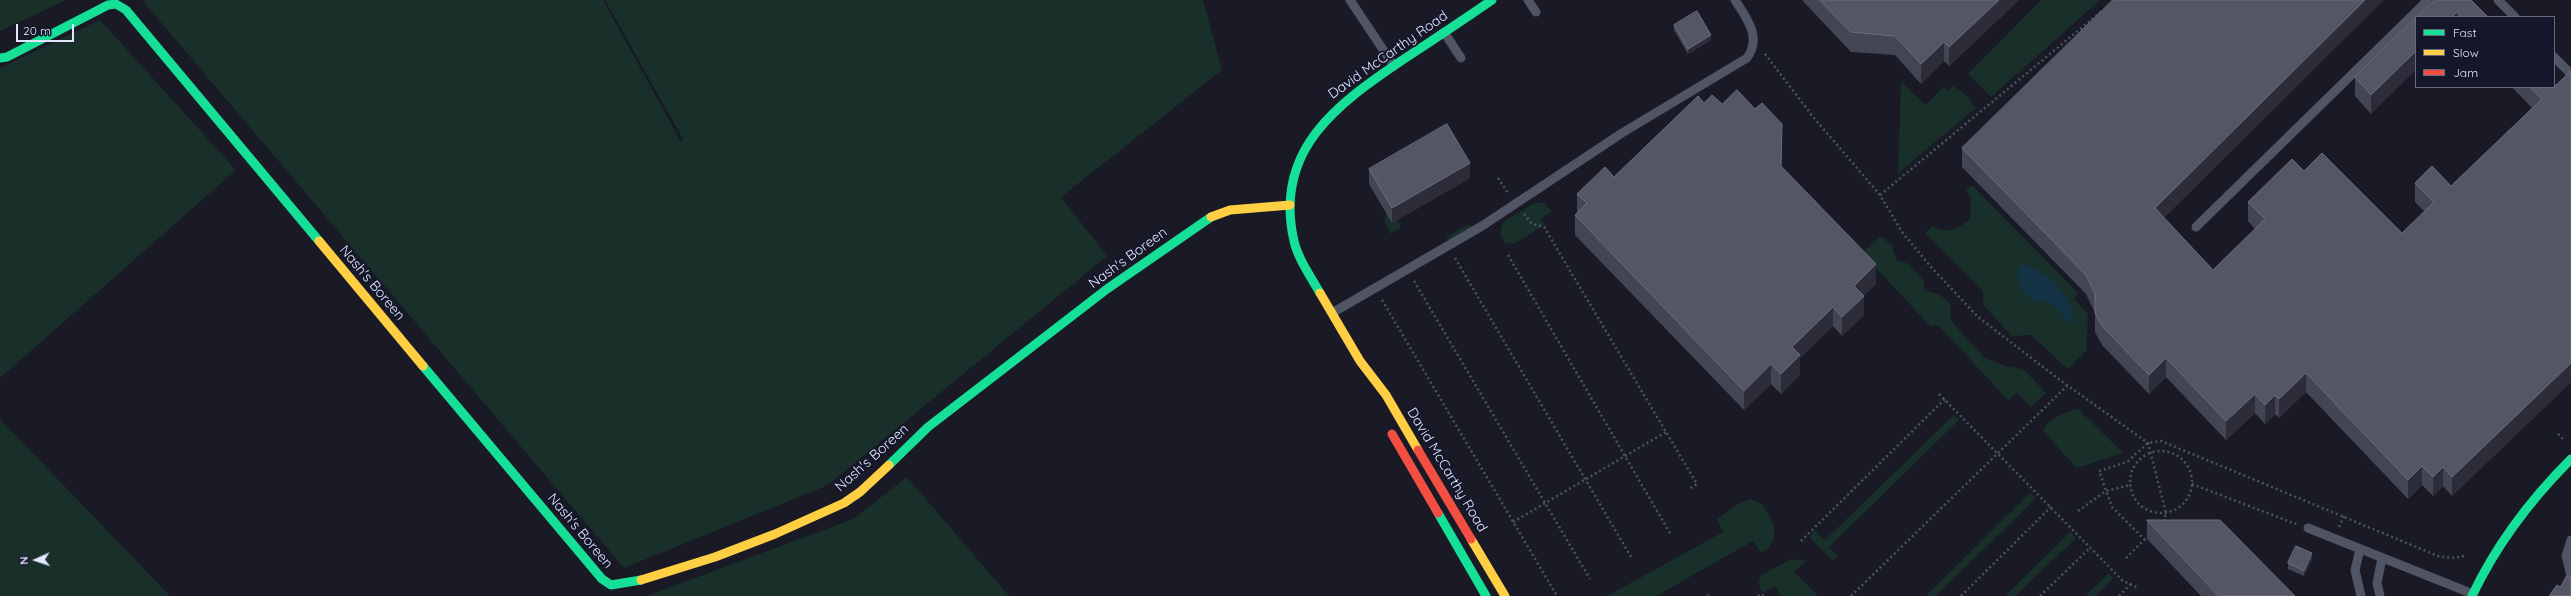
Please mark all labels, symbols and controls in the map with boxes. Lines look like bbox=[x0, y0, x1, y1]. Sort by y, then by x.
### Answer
street label: David McCarthy Road bbox=[1325, 7, 1451, 103]
scale bar bbox=[18, 16, 76, 42]
legend bbox=[2415, 16, 2555, 88]
text: 20 m bbox=[23, 23, 51, 38]
text: Fast bbox=[2453, 25, 2477, 40]
text: Slow bbox=[2453, 45, 2479, 60]
text: Jam bbox=[2453, 65, 2478, 80]
street label: Nash's Boreen bbox=[1086, 224, 1170, 292]
street label: Nash's Boreen bbox=[336, 242, 408, 324]
street label: David McCarthy Road bbox=[1403, 405, 1491, 535]
street label: Nash's Boreen bbox=[832, 421, 912, 495]
street label: Nash's Boreen bbox=[544, 490, 616, 572]
north arrow bbox=[16, 540, 56, 580]
text: N bbox=[17, 556, 31, 565]

